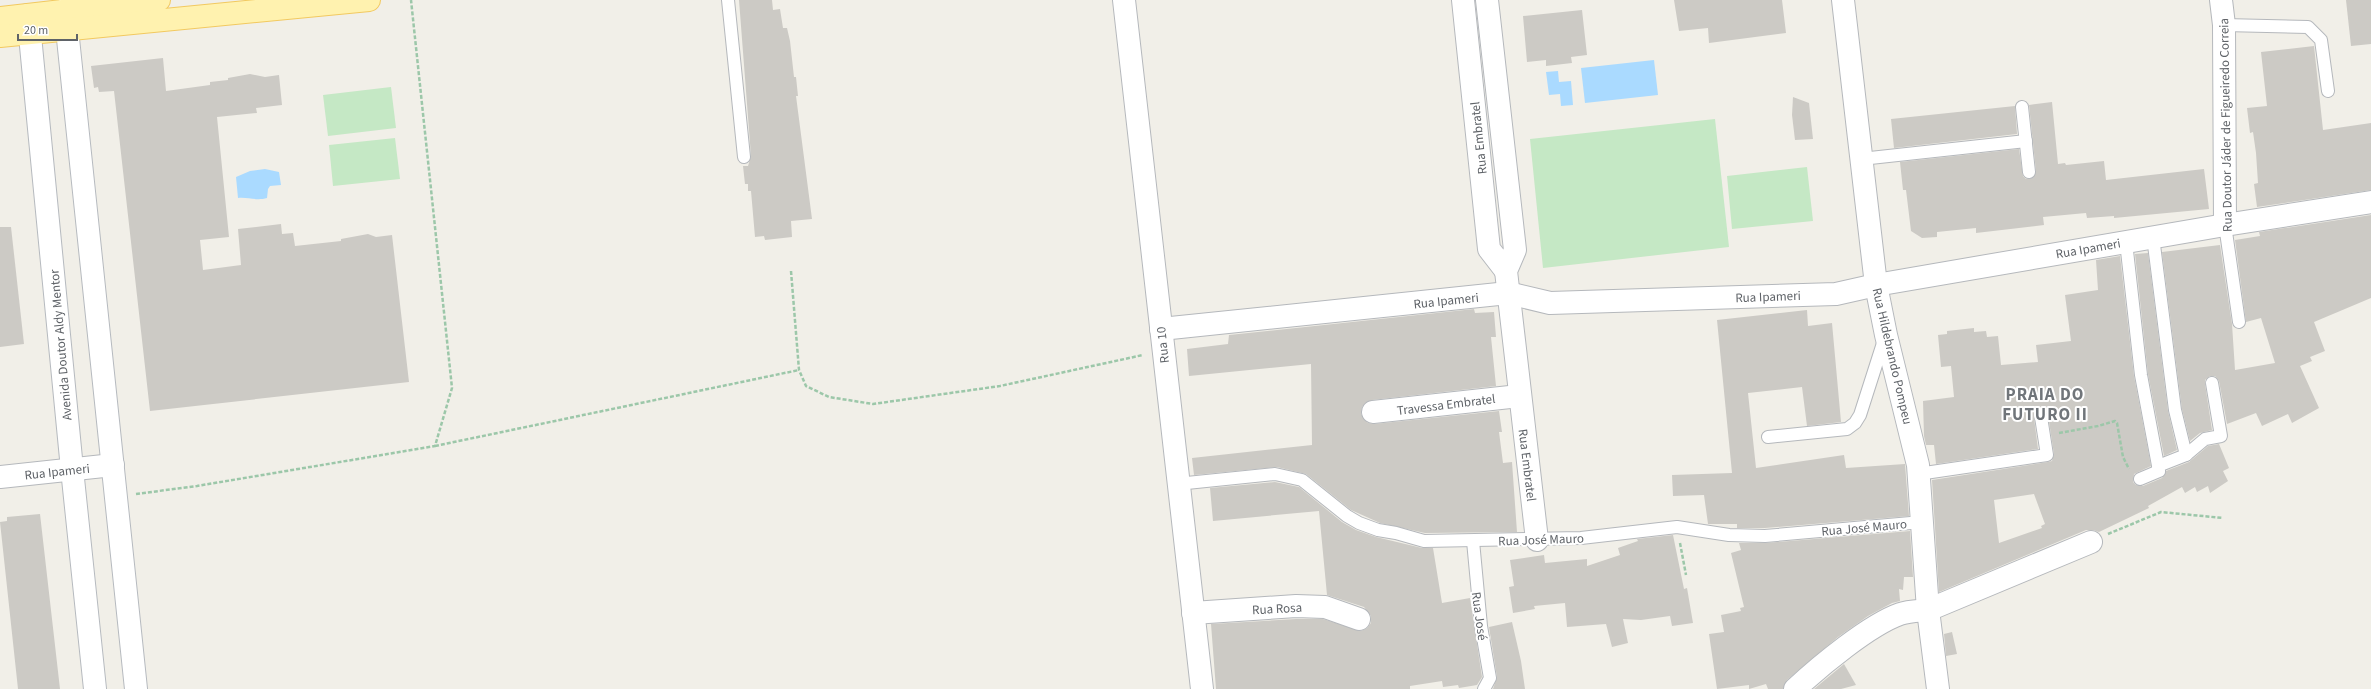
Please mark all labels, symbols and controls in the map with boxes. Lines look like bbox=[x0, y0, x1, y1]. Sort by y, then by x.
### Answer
scale bar bbox=[18, 16, 77, 42]
street label: Rua Doutor Jáder de Figueiredo Correia bbox=[2215, 18, 2237, 232]
text: 20 m bbox=[24, 22, 48, 39]
street label: Rua Embratel bbox=[1466, 101, 1492, 175]
street label: Rua Ipameri bbox=[2054, 234, 2122, 264]
street label: Avenida Doutor Aldy Mentor bbox=[45, 268, 77, 421]
street label: Rua Hildebrando Pompeu bbox=[1868, 286, 1917, 426]
street label: Rua Ipameri bbox=[1735, 287, 1801, 307]
street label: Rua Ipameri bbox=[1413, 289, 1480, 313]
street label: Rua 10 bbox=[1152, 326, 1174, 364]
district label: PRAIA DO FUTURO II bbox=[2002, 383, 2088, 427]
street label: Travessa Embratel bbox=[1396, 390, 1496, 420]
street label: Rua Embratel bbox=[1514, 428, 1540, 502]
street label: Rua Ipameri bbox=[24, 460, 91, 484]
street label: Rua José Mauro bbox=[1821, 515, 1908, 541]
street label: Rua José Mauro bbox=[1498, 530, 1584, 550]
street label: Rua José bbox=[1467, 591, 1491, 642]
street label: Rua Rosa bbox=[1252, 599, 1302, 619]

